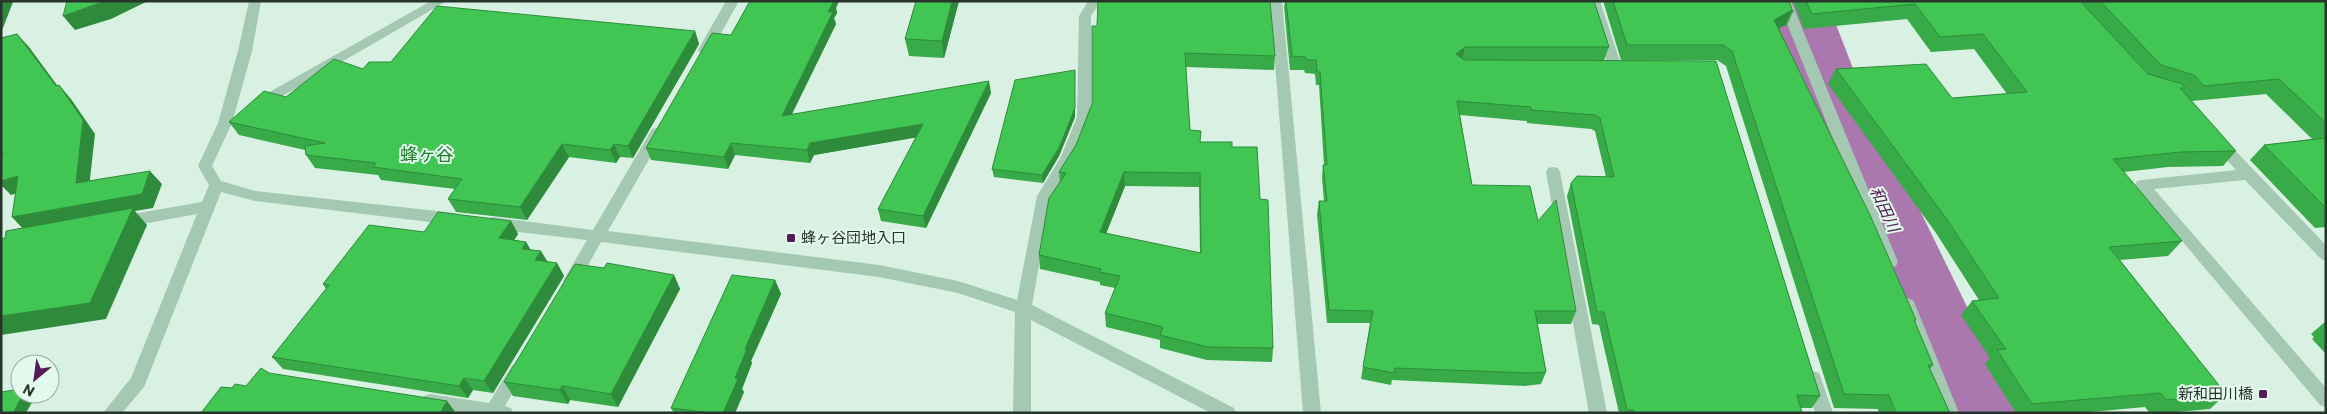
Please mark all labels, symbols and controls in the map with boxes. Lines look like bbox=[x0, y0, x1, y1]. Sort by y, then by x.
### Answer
district label: 蜂ヶ谷 bbox=[400, 143, 454, 165]
water label: 和田川 bbox=[1867, 183, 1905, 236]
place label: 蜂ヶ谷団地入口 bbox=[801, 228, 906, 246]
marker: 蜂ヶ谷団地入口 bbox=[785, 232, 797, 244]
north arrow bbox=[10, 354, 60, 404]
text: N bbox=[20, 381, 37, 401]
place label: 新和田川橋 bbox=[2178, 384, 2253, 402]
marker: 新和田川橋 bbox=[2257, 388, 2269, 400]

